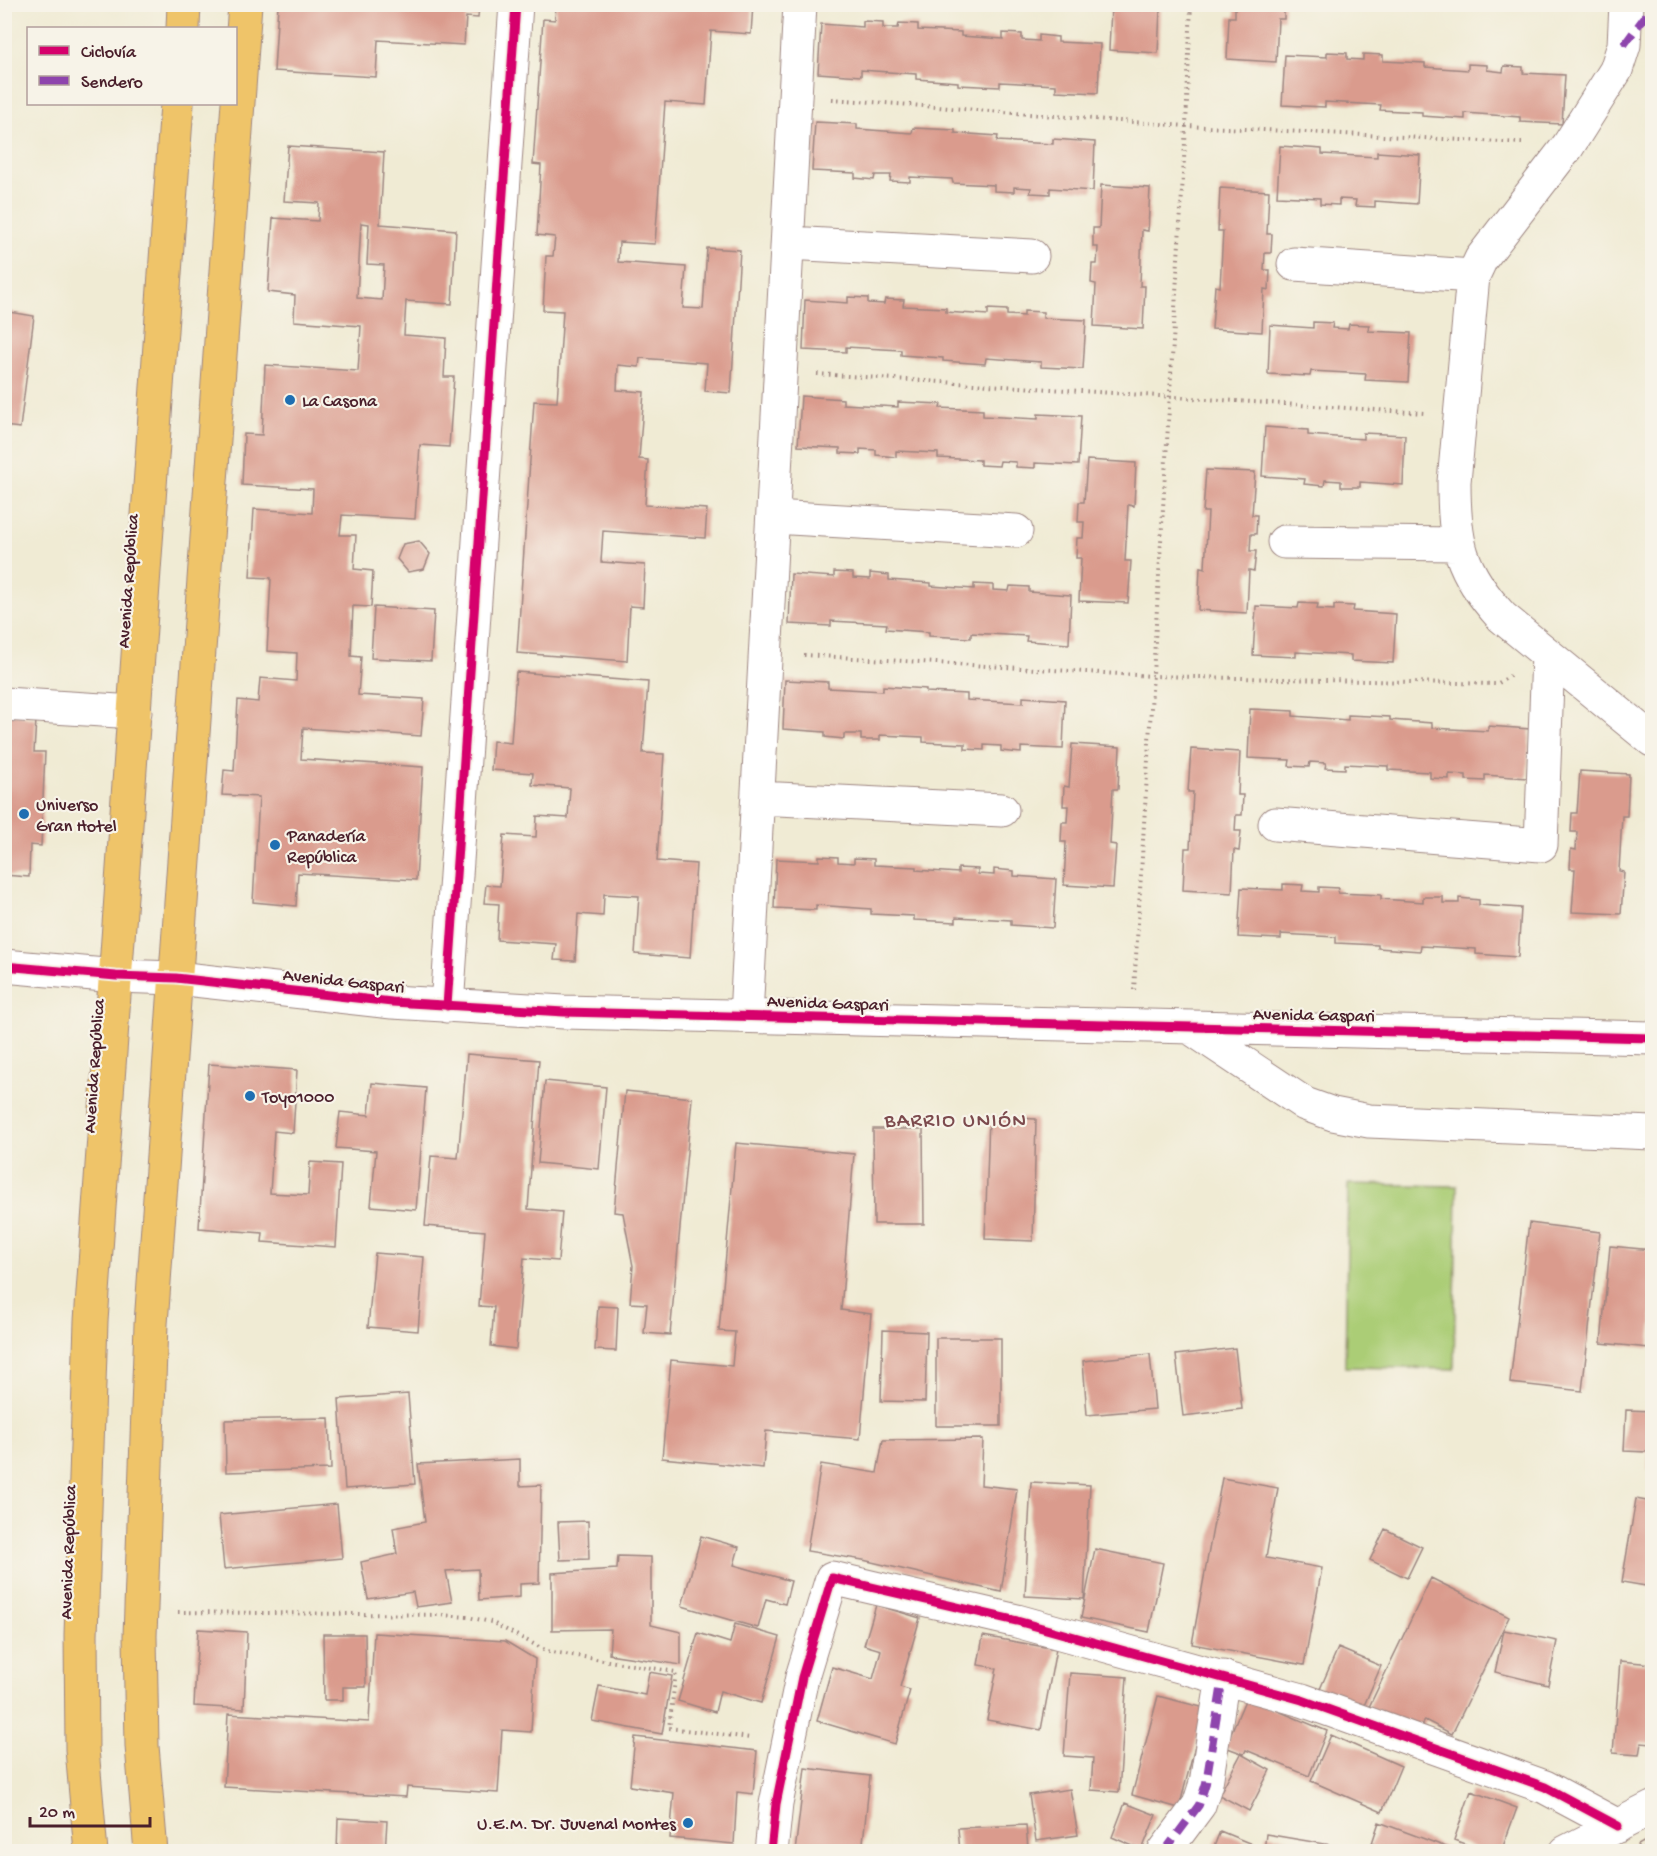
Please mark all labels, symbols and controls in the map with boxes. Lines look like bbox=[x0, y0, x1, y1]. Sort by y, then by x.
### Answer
legend bbox=[27, 27, 237, 105]
text: Ciclovía bbox=[81, 43, 137, 64]
text: Sendero bbox=[81, 73, 143, 94]
place label: La Casona bbox=[302, 392, 378, 413]
marker: La Casona bbox=[283, 393, 297, 407]
street label: Avenida República bbox=[114, 512, 145, 649]
place label: Universo Gran Hotel bbox=[36, 796, 117, 838]
marker: Universo Gran Hotel bbox=[17, 807, 31, 821]
place label: Panadería República bbox=[286, 827, 367, 869]
marker: Panadería República bbox=[268, 838, 282, 852]
street label: Avenida Gaspari bbox=[282, 966, 406, 999]
street label: Avenida Gaspari bbox=[766, 992, 889, 1017]
street label: Avenida República bbox=[80, 997, 111, 1134]
street label: Avenida Gaspari bbox=[1253, 1005, 1375, 1028]
place label: Toyo1000 bbox=[261, 1088, 334, 1109]
marker: Toyo1000 bbox=[243, 1089, 257, 1103]
district label: BARRIO UNIÓN bbox=[883, 1110, 1028, 1135]
street label: Avenida República bbox=[57, 1483, 82, 1620]
scale bar bbox=[30, 1790, 150, 1828]
text: 20 m bbox=[39, 1803, 75, 1824]
place label: U.E.M. Dr. Juvenal Montes bbox=[477, 1815, 677, 1836]
marker: U.E.M. Dr. Juvenal Montes bbox=[681, 1816, 695, 1830]

